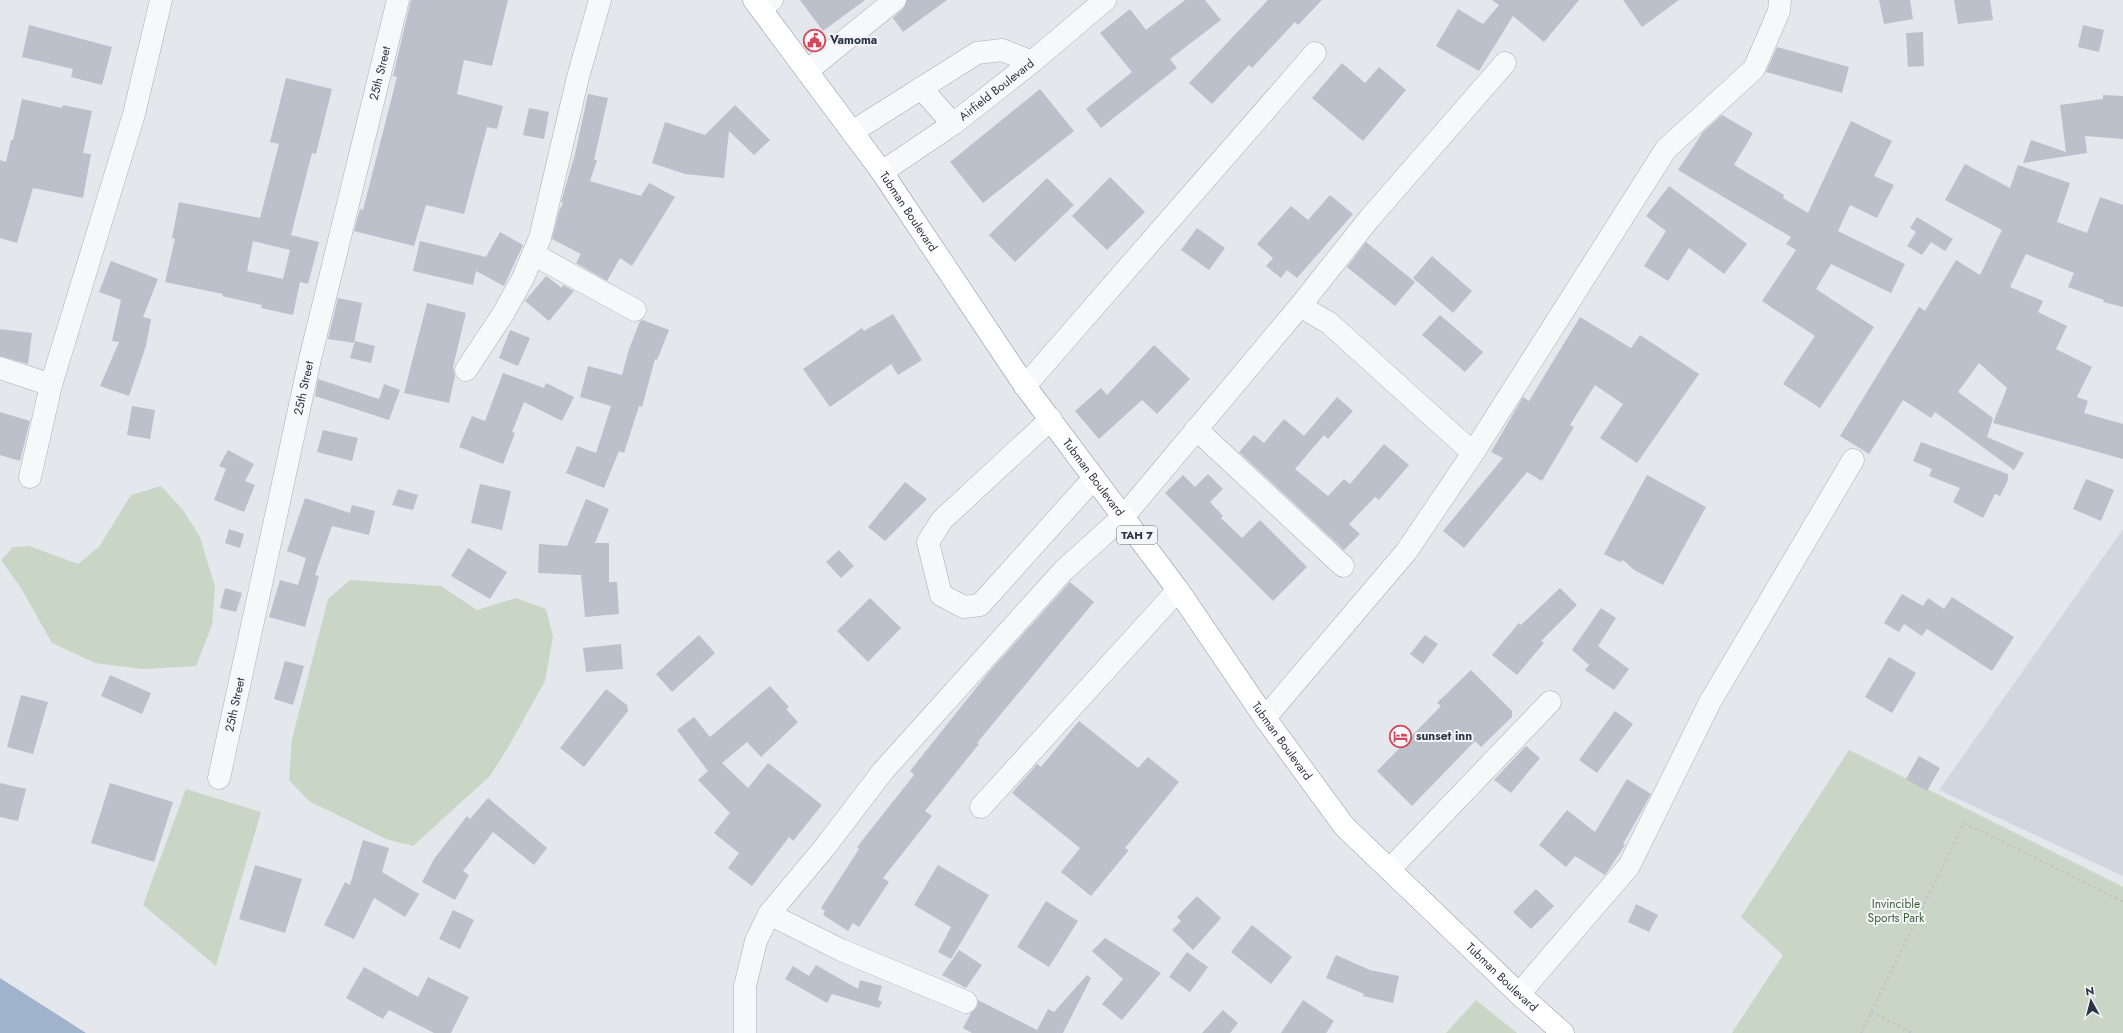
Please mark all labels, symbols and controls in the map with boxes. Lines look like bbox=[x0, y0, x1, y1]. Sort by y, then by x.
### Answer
public building icon: Vamoma bbox=[802, 27, 828, 53]
place label: Vamoma bbox=[829, 31, 877, 49]
street label: 25th Street bbox=[365, 44, 395, 102]
street label: Airfield Boulevard bbox=[955, 55, 1038, 125]
street label: Tubman Boulevard bbox=[875, 168, 942, 255]
street label: 25th Street bbox=[289, 359, 318, 417]
street label: Tubman Boulevard bbox=[1058, 435, 1129, 520]
road number: TAH 7 bbox=[1117, 526, 1157, 544]
street label: 25th Street bbox=[220, 676, 250, 734]
street label: Tubman Boulevard bbox=[1247, 698, 1317, 784]
hotel icon: sunset inn bbox=[1387, 723, 1413, 749]
place label: sunset inn bbox=[1416, 727, 1472, 745]
park label: Invincible Sports Park bbox=[1868, 895, 1925, 927]
street label: Tubman Boulevard bbox=[1462, 939, 1542, 1016]
north arrow bbox=[2071, 981, 2111, 1021]
text: N bbox=[2084, 983, 2095, 1000]

